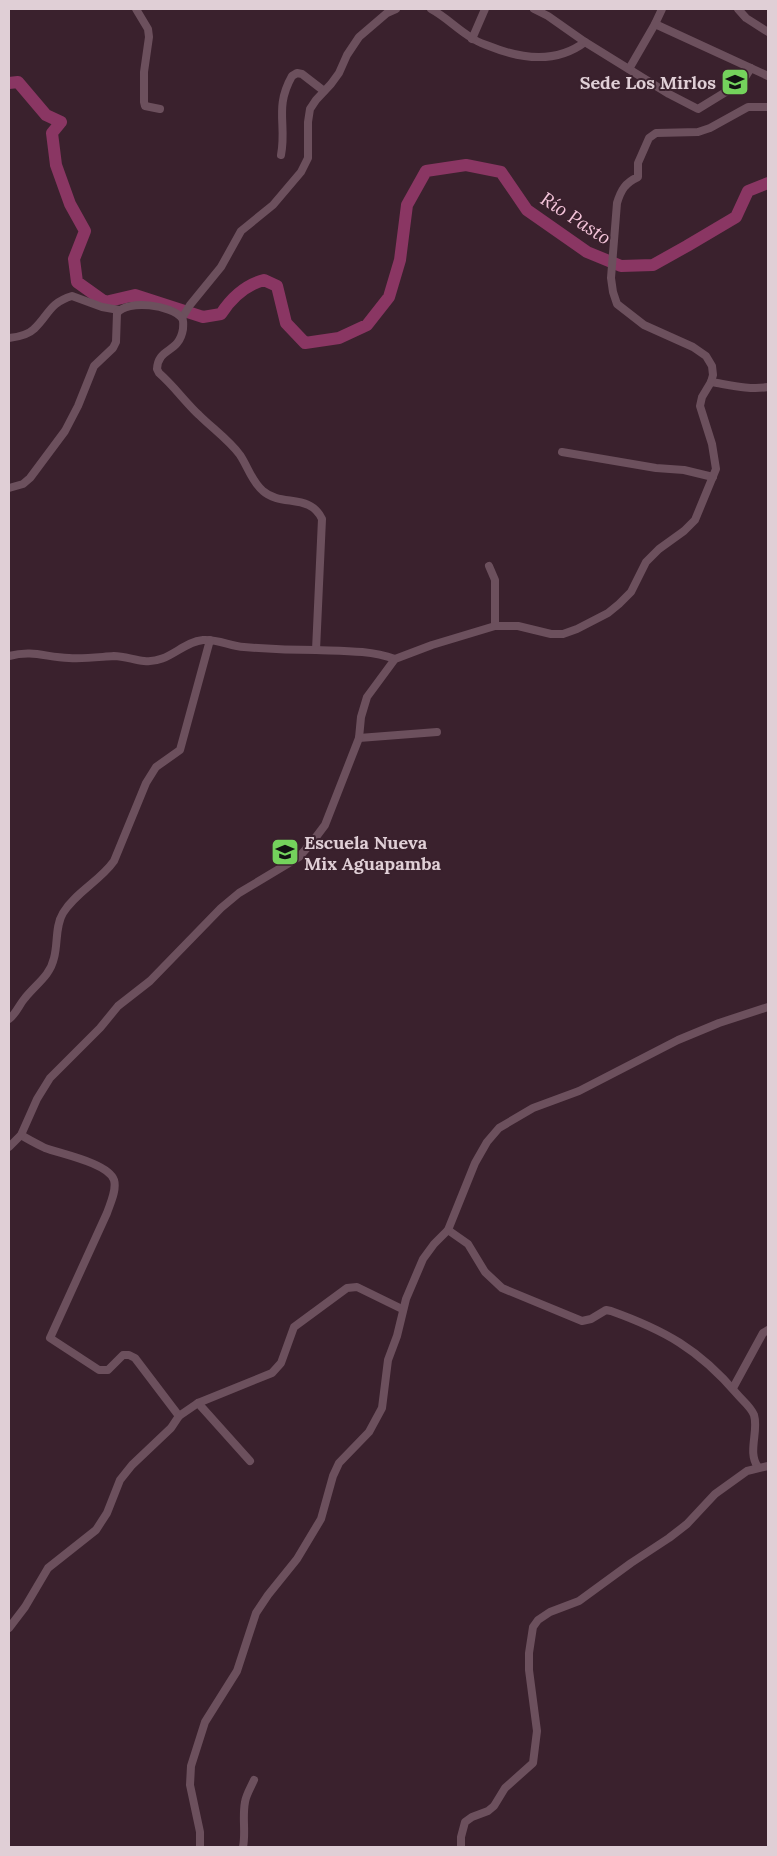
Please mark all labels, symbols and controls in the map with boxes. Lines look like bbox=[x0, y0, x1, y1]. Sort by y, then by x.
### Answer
school or university icon: Sede Los Mirlos bbox=[720, 67, 750, 97]
place label: Sede Los Mirlos bbox=[580, 71, 716, 94]
water label: Río Pasto bbox=[536, 186, 616, 250]
place label: Escuela Nueva Mix Aguapamba bbox=[304, 831, 441, 875]
school or university icon: Escuela Nueva Mix Aguapamba bbox=[270, 837, 300, 867]

